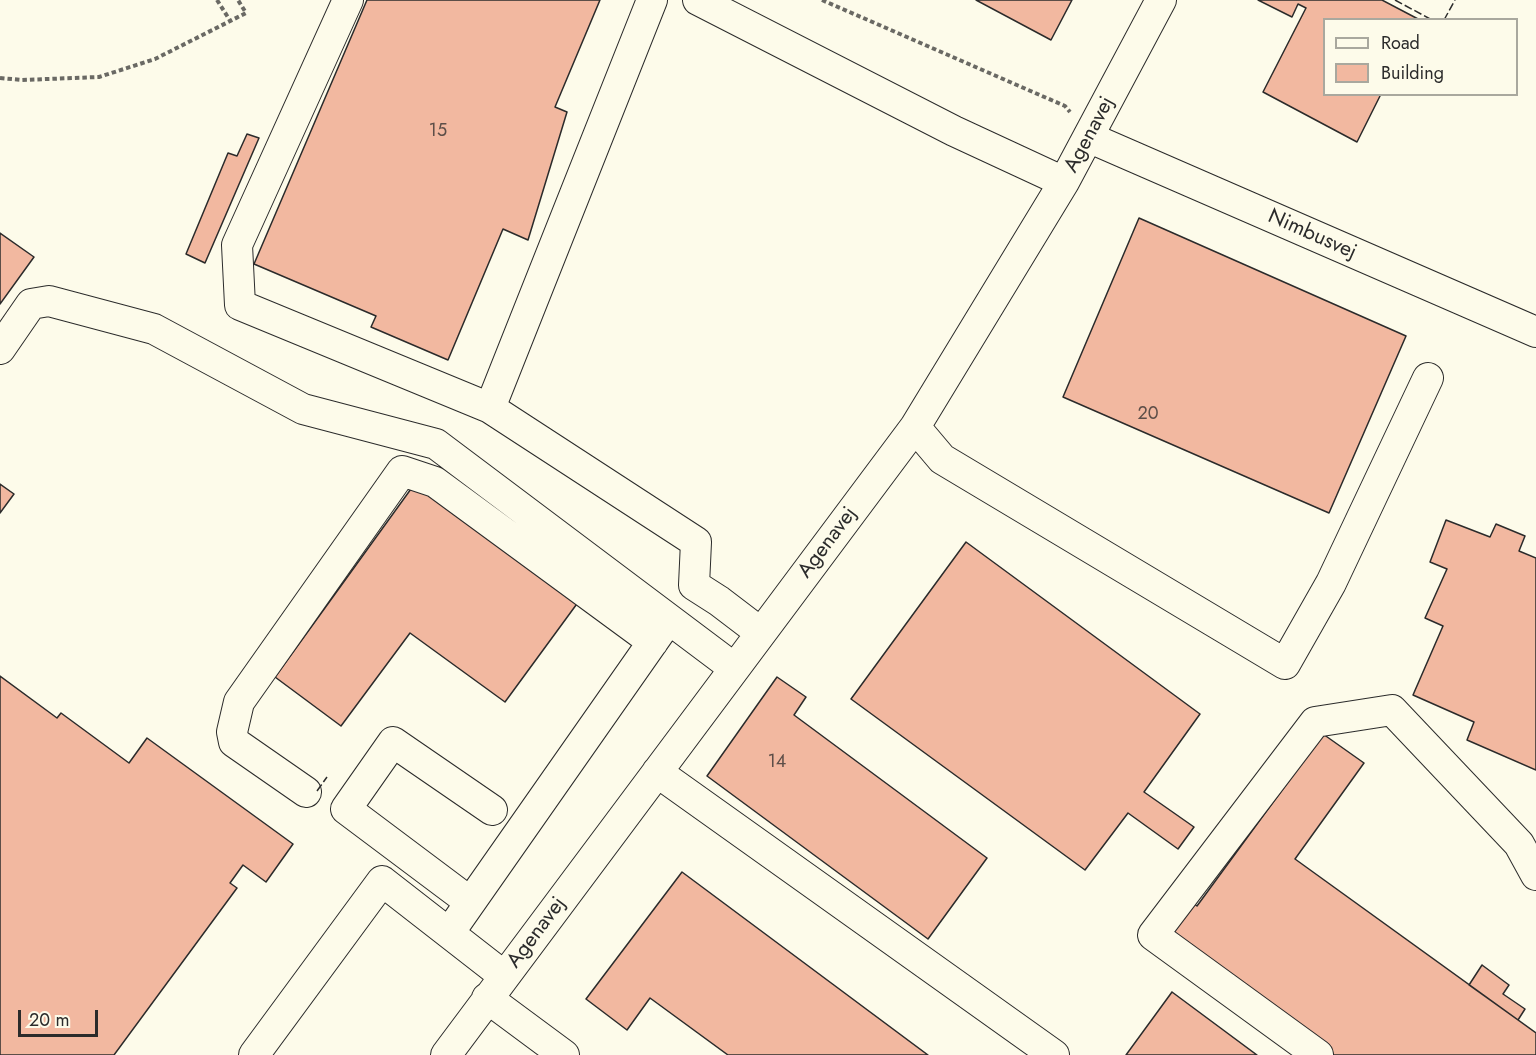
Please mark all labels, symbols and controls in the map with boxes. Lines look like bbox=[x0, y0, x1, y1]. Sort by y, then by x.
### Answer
legend bbox=[1323, 18, 1518, 96]
text: Road bbox=[1381, 30, 1420, 56]
text: Building bbox=[1381, 60, 1444, 86]
street label: Agenavej bbox=[1059, 93, 1121, 177]
house number: 15 bbox=[429, 121, 447, 143]
street label: Nimbusvej bbox=[1264, 204, 1360, 266]
house number: 20 bbox=[1137, 404, 1159, 426]
street label: Agenavej bbox=[793, 502, 863, 584]
house number: 14 bbox=[768, 752, 786, 774]
street label: Agenavej bbox=[502, 892, 572, 974]
scale bar bbox=[21, 998, 100, 1036]
text: 20 m bbox=[29, 1007, 69, 1033]

